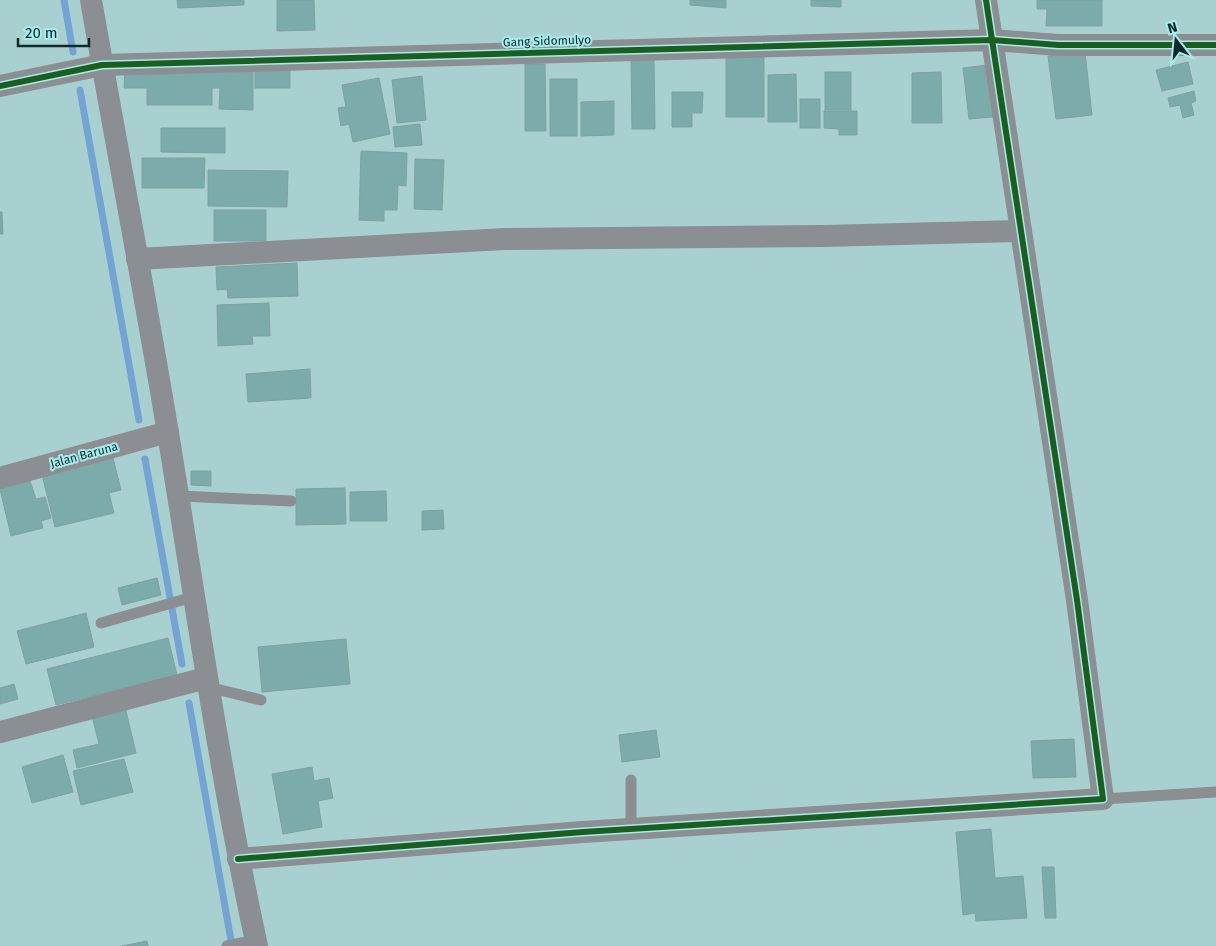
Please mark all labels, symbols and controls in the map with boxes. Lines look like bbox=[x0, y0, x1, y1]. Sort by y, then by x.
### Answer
scale bar bbox=[18, 15, 89, 47]
north arrow bbox=[1151, 15, 1201, 65]
text: N bbox=[1166, 19, 1179, 37]
text: 20 m bbox=[25, 24, 58, 42]
street label: Gang Sidomulyo bbox=[503, 32, 591, 50]
street label: Jalan Baruna bbox=[49, 439, 119, 471]

